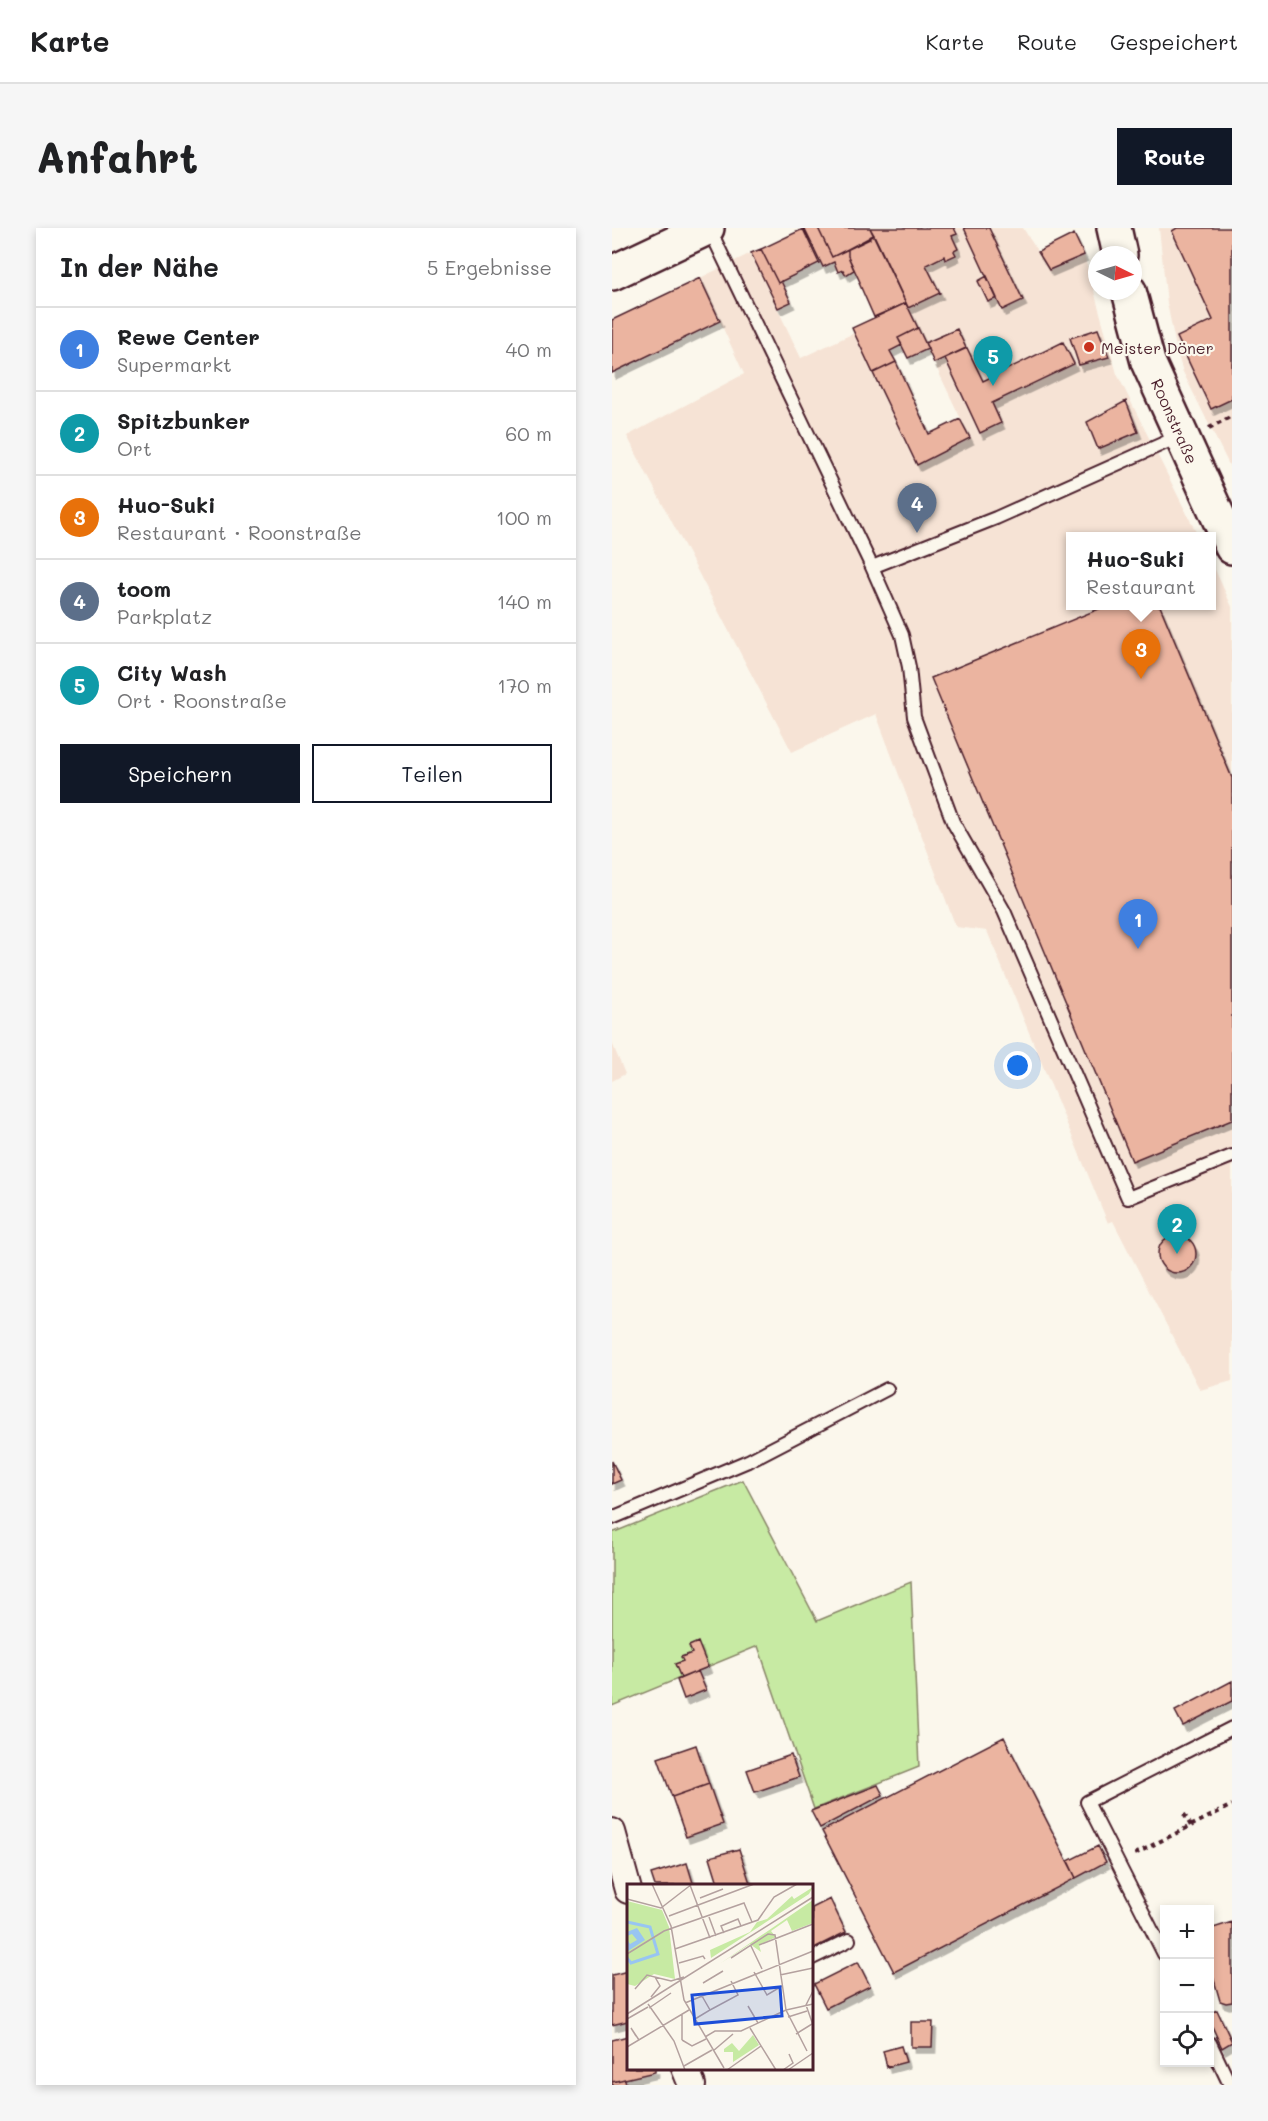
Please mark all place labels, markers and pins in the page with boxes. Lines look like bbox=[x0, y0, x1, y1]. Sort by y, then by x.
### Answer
pin: 5 bbox=[974, 336, 1012, 386]
place label: Meister Döner bbox=[1101, 337, 1214, 358]
marker: Meister Döner bbox=[1082, 340, 1096, 354]
pin: 4 bbox=[898, 484, 936, 533]
pin: 3 bbox=[1122, 630, 1160, 679]
pin: 1 bbox=[1118, 900, 1158, 949]
pin: 2 bbox=[1158, 1204, 1196, 1254]

